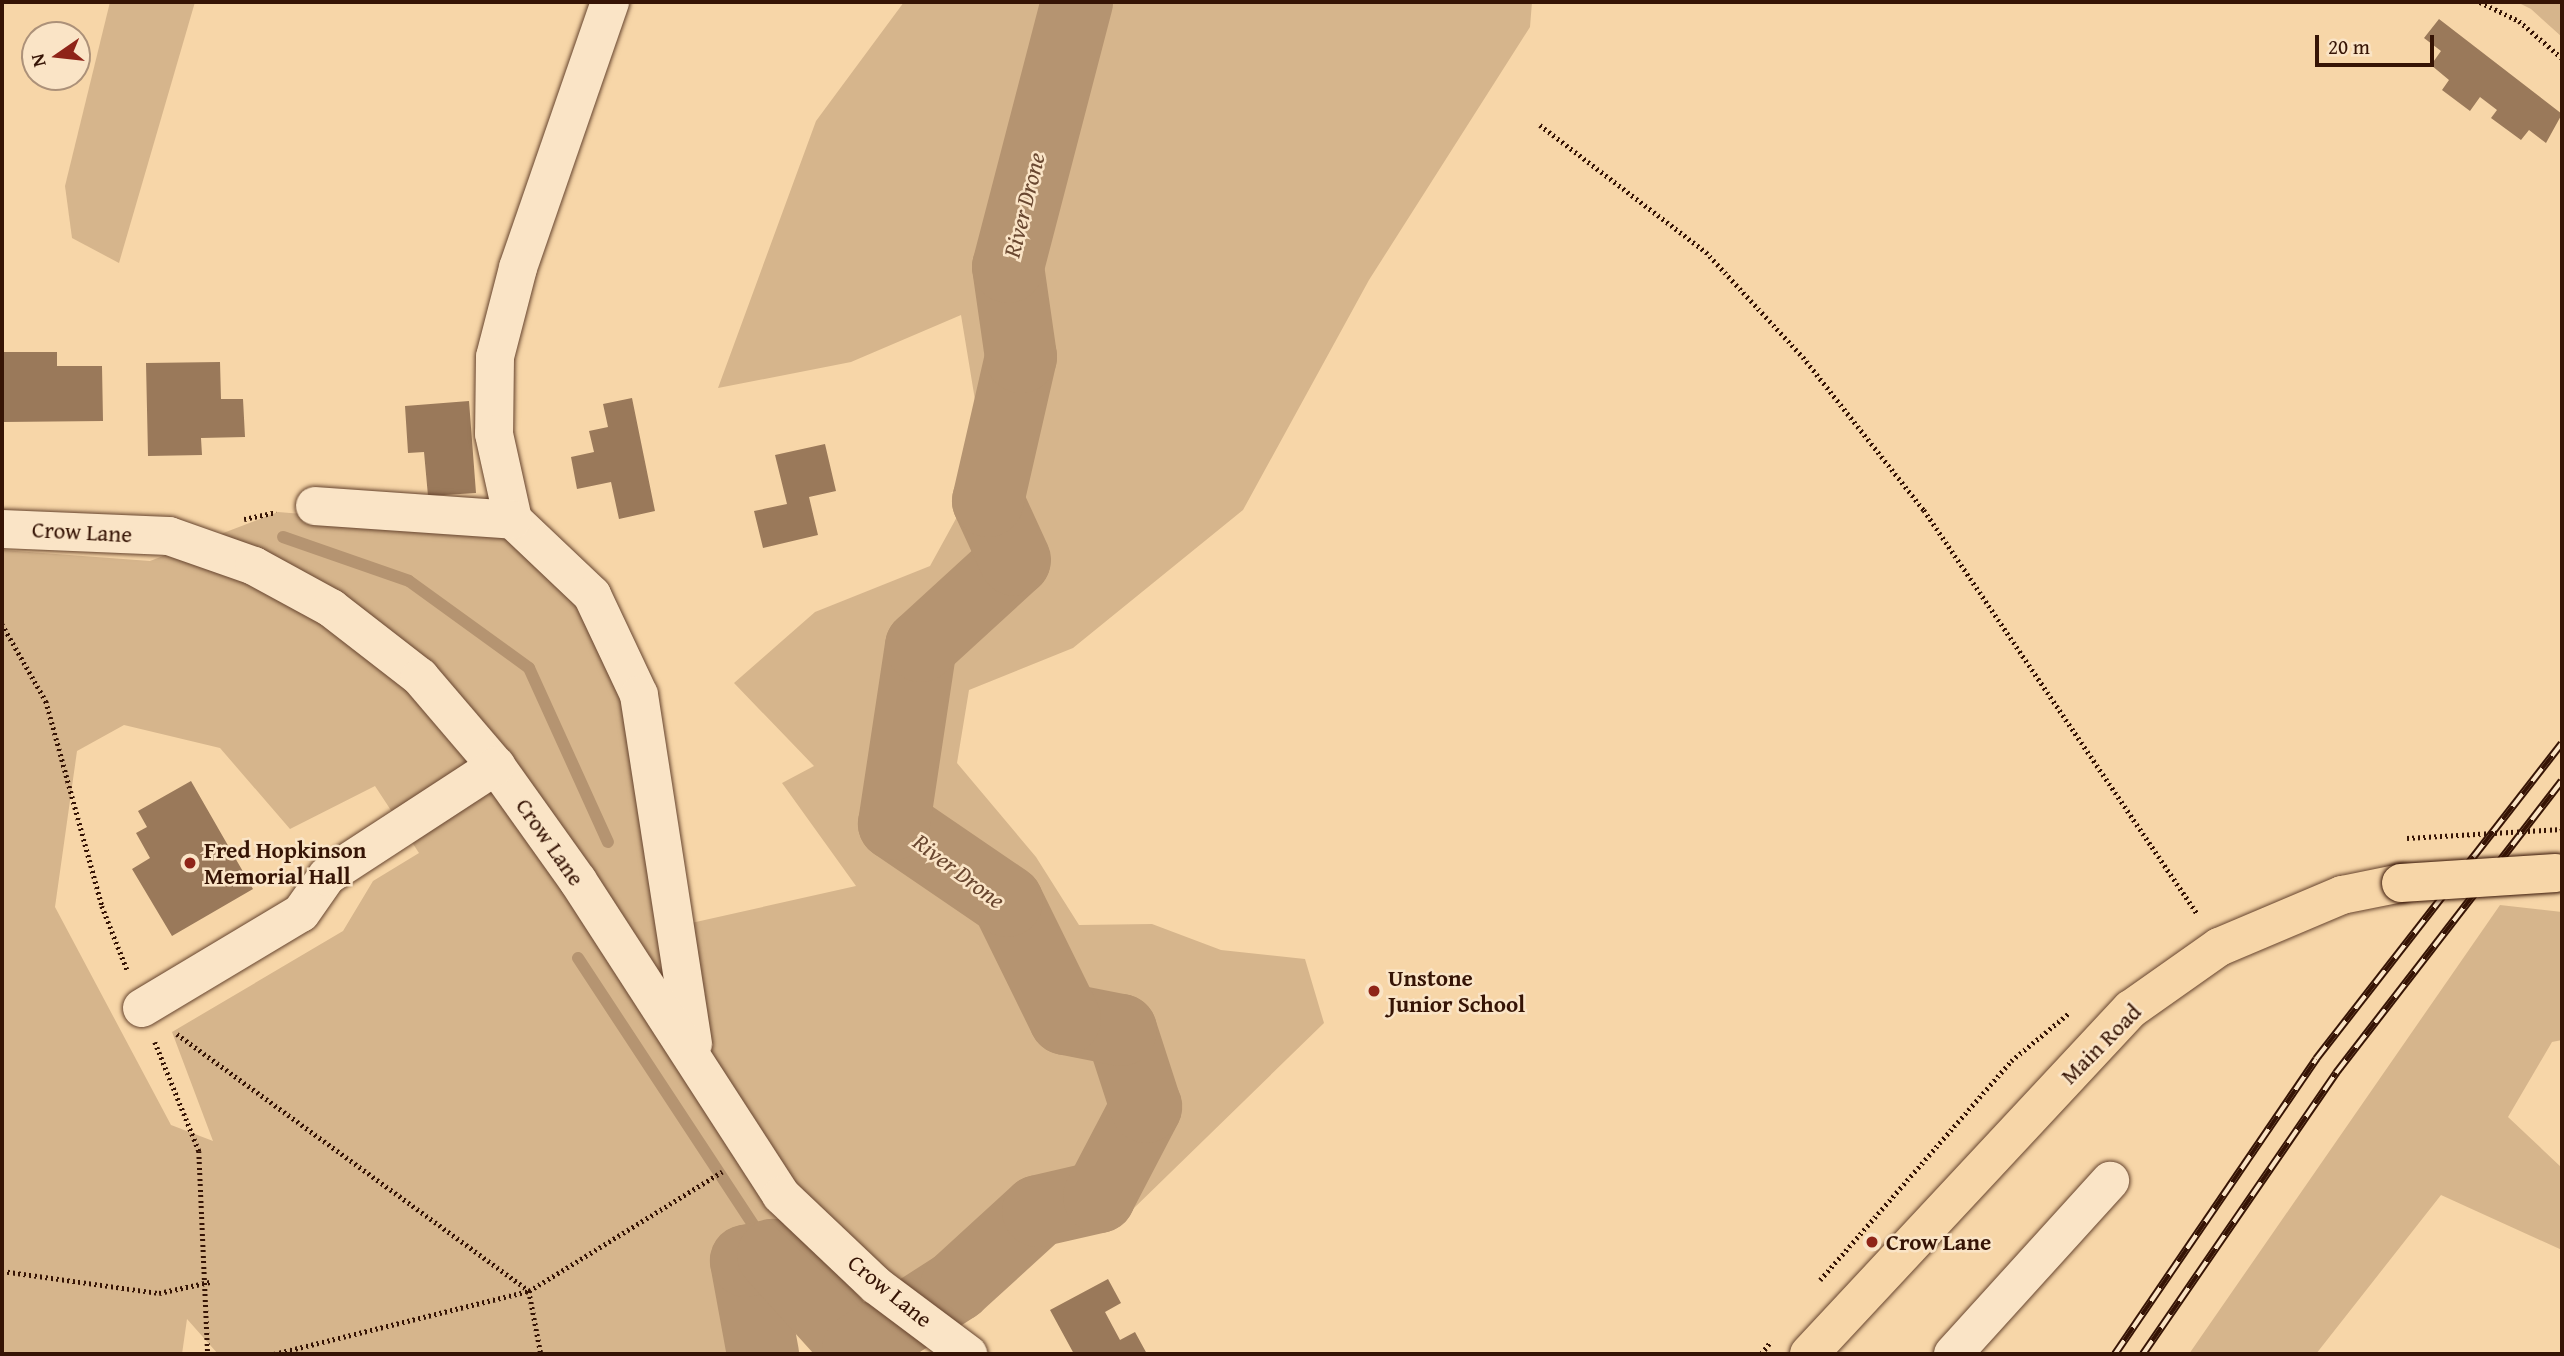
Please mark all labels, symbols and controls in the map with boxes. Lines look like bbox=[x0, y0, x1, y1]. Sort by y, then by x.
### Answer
north arrow bbox=[21, 21, 91, 91]
scale bar bbox=[2319, 21, 2438, 65]
text: 20 m bbox=[2328, 31, 2370, 62]
text: N bbox=[22, 51, 53, 70]
water label: River Drone bbox=[997, 149, 1051, 261]
street label: Crow Lane bbox=[31, 516, 133, 548]
street label: Crow Lane bbox=[510, 793, 590, 891]
water label: River Drone bbox=[907, 827, 1011, 915]
place label: Fred Hopkinson Memorial Hall bbox=[204, 836, 366, 890]
marker: Fred Hopkinson Memorial Hall bbox=[182, 855, 198, 871]
place label: Unstone Junior School bbox=[1388, 964, 1525, 1018]
marker: Unstone Junior School bbox=[1366, 983, 1382, 999]
street label: Main Road bbox=[2055, 998, 2147, 1090]
place label: Crow Lane bbox=[1886, 1228, 1991, 1256]
marker: Crow Lane bbox=[1864, 1234, 1880, 1250]
street label: Crow Lane bbox=[842, 1249, 938, 1333]

